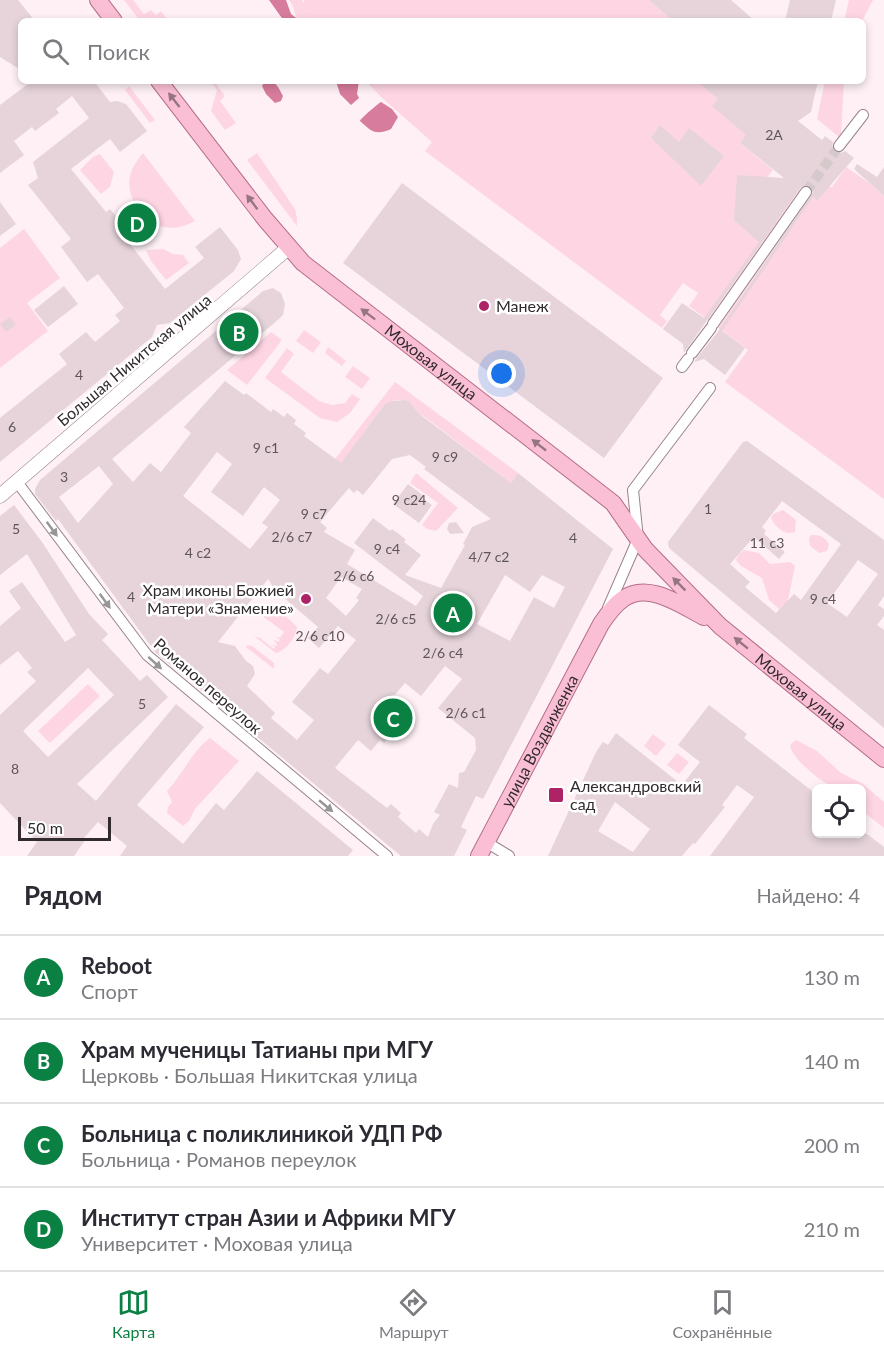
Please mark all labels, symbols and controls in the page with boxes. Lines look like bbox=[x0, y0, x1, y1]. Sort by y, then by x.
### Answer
search box bbox=[18, 18, 866, 84]
icon: search bbox=[39, 35, 72, 68]
text: Поиск bbox=[87, 38, 150, 65]
one-way arrow bbox=[168, 92, 180, 108]
house number: 2А bbox=[765, 126, 783, 143]
one-way arrow bbox=[247, 195, 259, 210]
pin: D bbox=[118, 200, 156, 246]
street label: Большая Никитская улица bbox=[53, 290, 214, 430]
place label: Манеж bbox=[496, 296, 549, 315]
marker: Манеж bbox=[477, 299, 491, 313]
one-way arrow bbox=[360, 308, 376, 320]
pin: B bbox=[220, 310, 258, 354]
street label: Моховая улица bbox=[381, 320, 481, 403]
your location bbox=[487, 359, 516, 388]
house number: 4 bbox=[75, 366, 83, 383]
house number: 6 bbox=[8, 418, 16, 435]
house number: 9 с1 bbox=[253, 439, 279, 456]
one-way arrow bbox=[531, 440, 546, 452]
house number: 9 с9 bbox=[432, 448, 458, 465]
house number: 3 bbox=[60, 468, 68, 485]
house number: 9 с24 bbox=[392, 491, 426, 508]
house number: 1 bbox=[704, 500, 712, 517]
house number: 9 с7 bbox=[301, 505, 327, 522]
house number: 5 bbox=[12, 520, 20, 537]
one-way arrow bbox=[46, 521, 58, 537]
house number: 2/6 с7 bbox=[272, 528, 312, 545]
house number: 4 bbox=[569, 529, 577, 546]
house number: 11 c3 bbox=[750, 534, 784, 551]
house number: 9 с4 bbox=[374, 540, 400, 557]
house number: 4 с2 bbox=[185, 544, 211, 561]
house number: 4/7 с2 bbox=[469, 548, 509, 565]
house number: 2/6 с6 bbox=[334, 567, 374, 584]
one-way arrow bbox=[672, 577, 686, 592]
place label: Храм иконы Божией Матери «Знамение» bbox=[143, 580, 294, 617]
house number: 4 bbox=[127, 588, 135, 605]
pin: A bbox=[434, 590, 472, 636]
house number: 9 с4 bbox=[810, 590, 836, 607]
marker: Храм иконы Божией Матери «Знамение» bbox=[299, 592, 313, 606]
one-way arrow bbox=[99, 593, 111, 609]
house number: 2/6 с5 bbox=[376, 610, 416, 627]
house number: 2/6 с10 bbox=[295, 627, 345, 644]
street label: Романов переулок bbox=[151, 634, 267, 738]
one-way arrow bbox=[733, 637, 748, 649]
house number: 2/6 с4 bbox=[423, 644, 463, 661]
street label: Моховая улица bbox=[752, 649, 851, 734]
one-way arrow bbox=[147, 656, 162, 669]
street label: улица Воздвиженка bbox=[496, 671, 582, 810]
house number: 5 bbox=[138, 695, 146, 712]
pin: C bbox=[374, 696, 412, 740]
house number: 2/6 с1 bbox=[446, 704, 486, 721]
house number: 8 bbox=[11, 760, 19, 777]
place label: Александровский сад bbox=[570, 776, 702, 813]
map controls bbox=[812, 784, 866, 838]
button: locate bbox=[812, 784, 866, 838]
marker: Александровский сад bbox=[547, 786, 565, 804]
one-way arrow bbox=[318, 799, 334, 812]
scale bar bbox=[18, 814, 111, 842]
text: 50 m bbox=[27, 818, 63, 837]
text: Рядом bbox=[24, 879, 102, 911]
text: Найдено: 4 bbox=[757, 883, 860, 907]
text: Reboot bbox=[81, 952, 152, 979]
text: A bbox=[37, 965, 50, 989]
text: 130 m bbox=[804, 965, 860, 989]
text: Спорт bbox=[81, 979, 138, 1003]
text: Храм мученицы Татианы при МГУ bbox=[81, 1036, 433, 1063]
text: B bbox=[37, 1049, 50, 1073]
text: 140 m bbox=[804, 1049, 860, 1073]
text: Церковь · Большая Никитская улица bbox=[81, 1063, 418, 1087]
text: Больница с поликлиникой УДП РФ bbox=[81, 1120, 442, 1147]
text: C bbox=[37, 1133, 50, 1157]
text: 200 m bbox=[804, 1133, 860, 1157]
text: Больница · Романов переулок bbox=[81, 1147, 357, 1171]
text: Институт стран Азии и Африки МГУ bbox=[81, 1204, 456, 1231]
text: D bbox=[36, 1217, 51, 1241]
text: 210 m bbox=[804, 1217, 860, 1241]
text: Университет · Моховая улица bbox=[81, 1231, 353, 1255]
tab: Карта bbox=[112, 1286, 155, 1341]
tab: Маршрут bbox=[379, 1286, 449, 1341]
tab: Сохранённые bbox=[673, 1286, 772, 1341]

